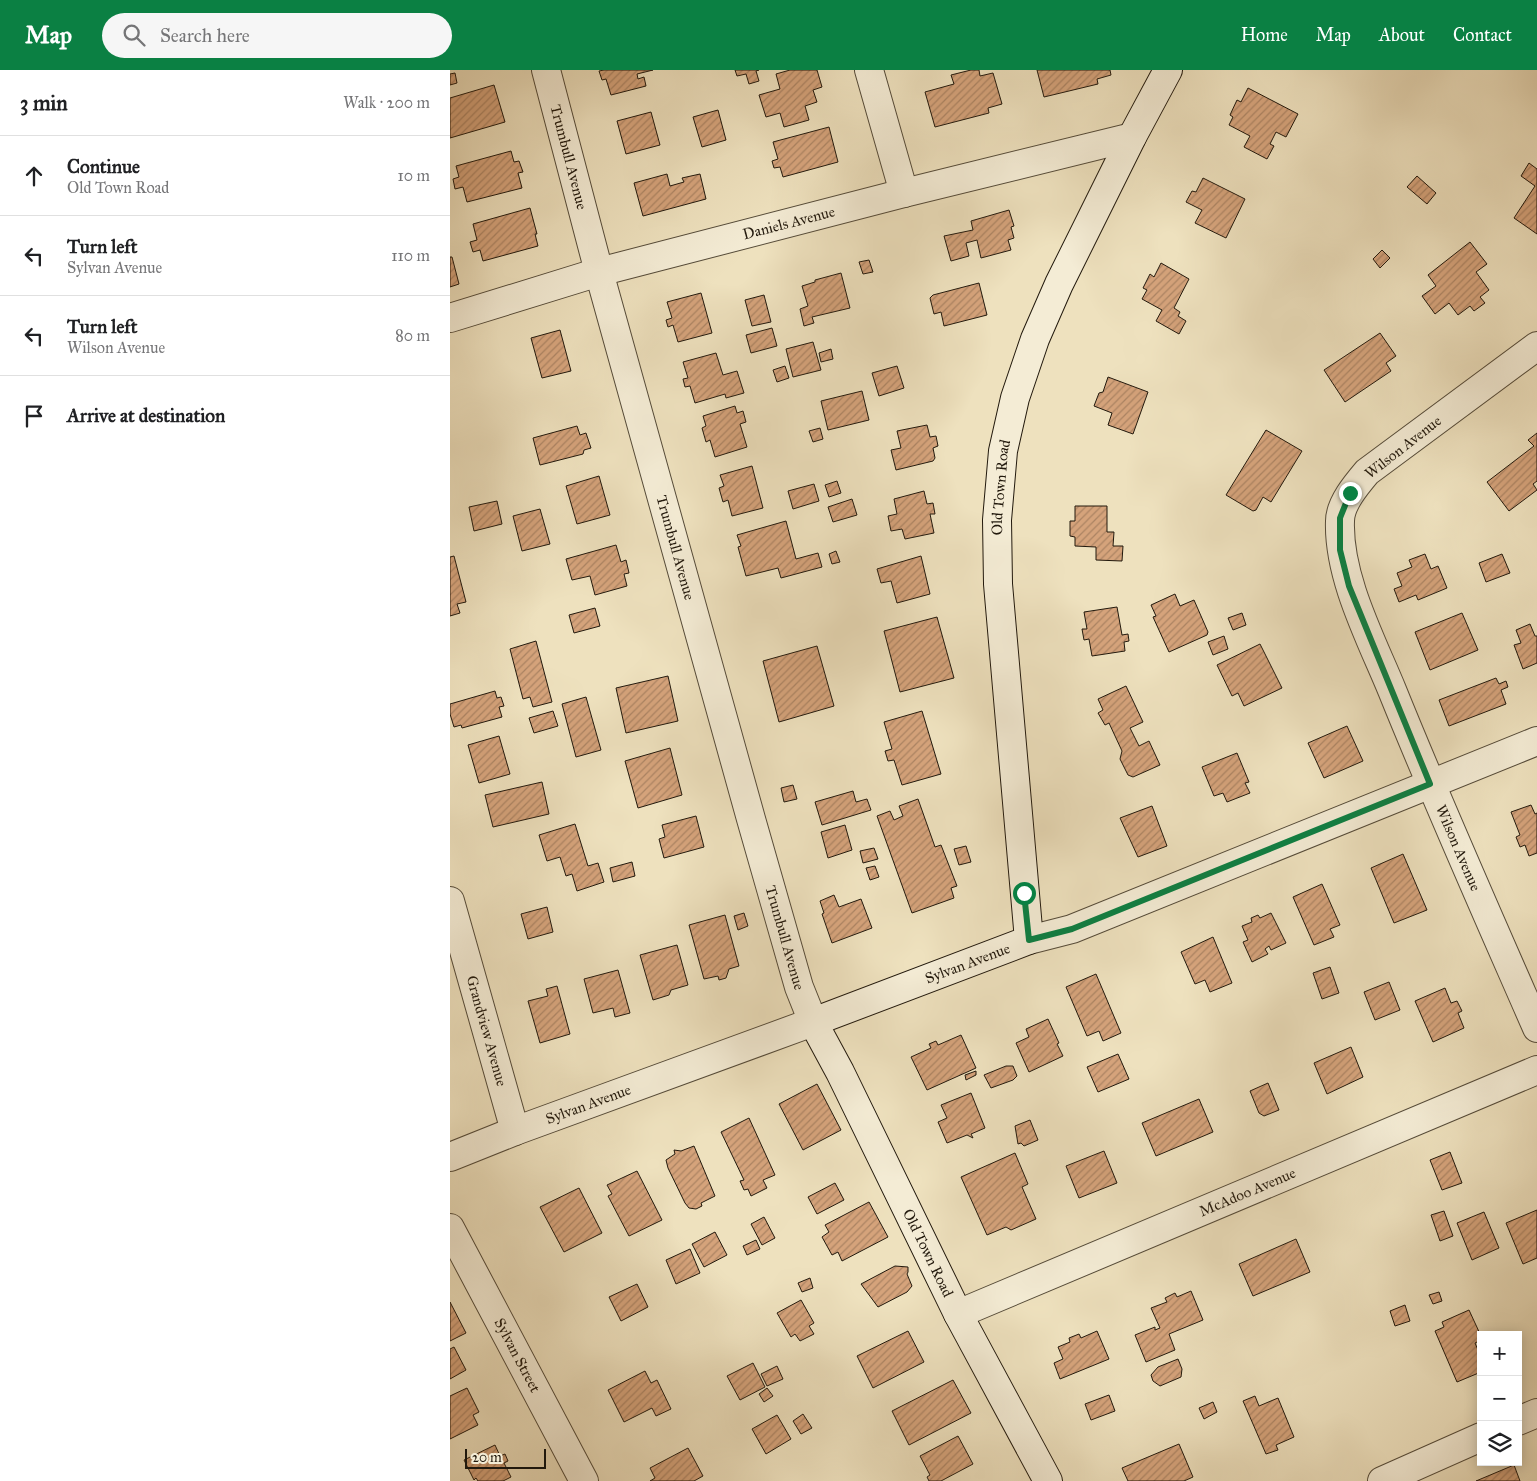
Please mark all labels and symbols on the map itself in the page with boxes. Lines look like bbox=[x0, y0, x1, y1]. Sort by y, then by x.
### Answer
street label: Trumbull Avenue bbox=[546, 103, 591, 211]
street label: Daniels Avenue bbox=[741, 202, 837, 243]
street label: Wilson Avenue bbox=[1361, 412, 1445, 482]
street label: Old Town Road bbox=[988, 437, 1014, 535]
route end bbox=[1339, 482, 1362, 505]
street label: Trumbull Avenue bbox=[653, 493, 699, 602]
street label: Wilson Avenue bbox=[1432, 802, 1485, 894]
route start bbox=[1013, 882, 1036, 905]
street label: Trumbull Avenue bbox=[761, 883, 808, 992]
street label: Sylvan Avenue bbox=[923, 939, 1012, 988]
street label: Grandview Avenue bbox=[463, 973, 511, 1088]
street label: Sylvan Avenue bbox=[543, 1080, 633, 1128]
street label: McAdoo Avenue bbox=[1196, 1164, 1298, 1220]
street label: Old Town Road bbox=[899, 1206, 957, 1300]
street label: Sylvan Street bbox=[490, 1315, 545, 1396]
scale bar bbox=[465, 1446, 546, 1469]

